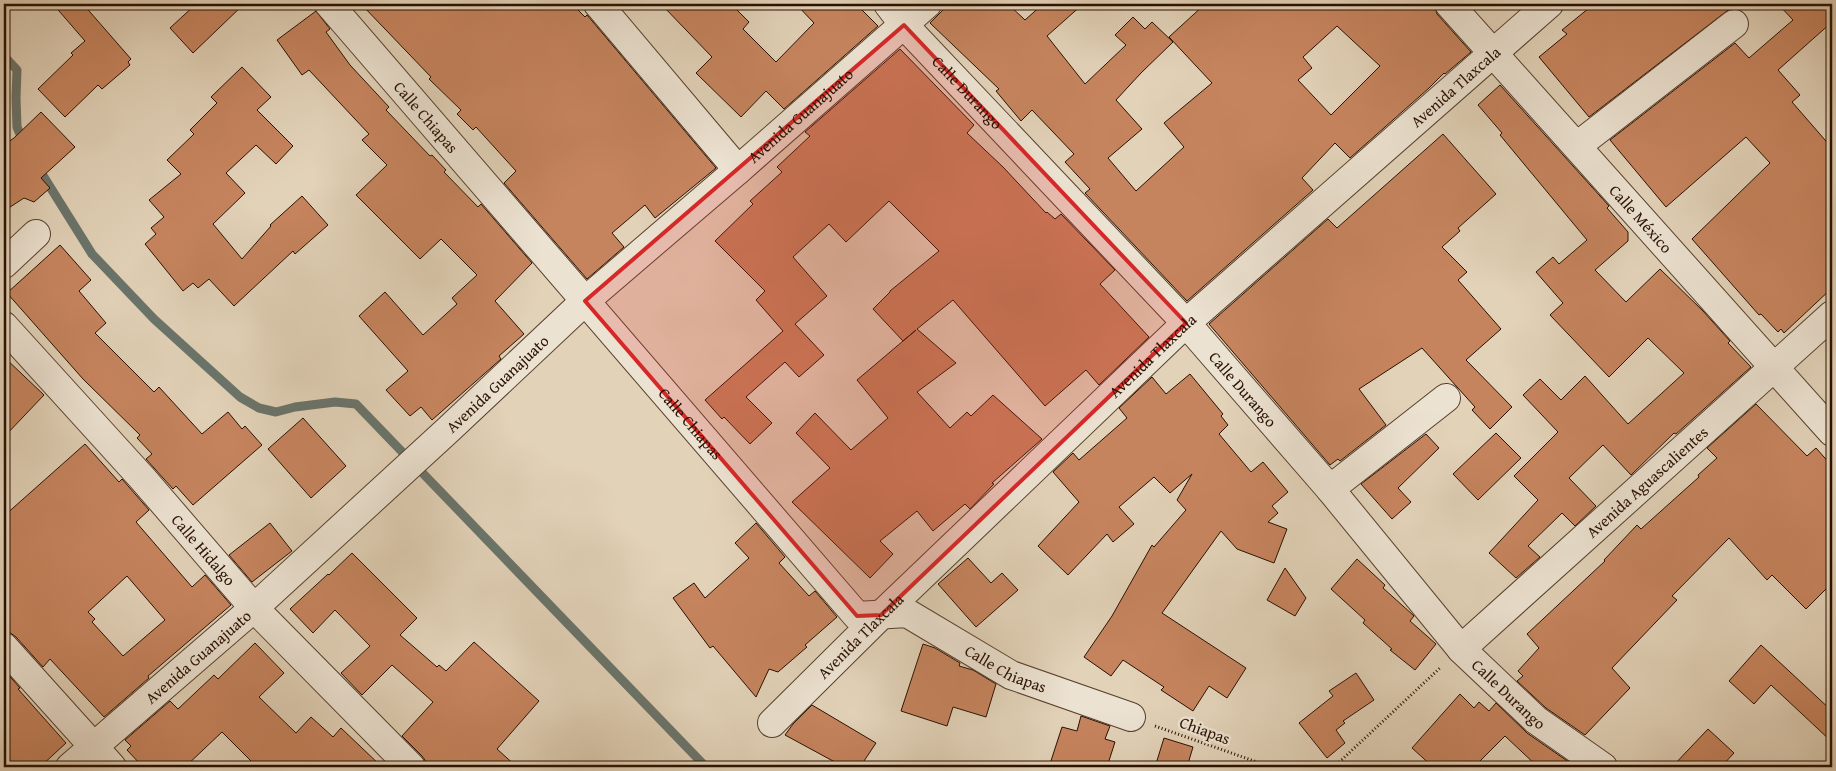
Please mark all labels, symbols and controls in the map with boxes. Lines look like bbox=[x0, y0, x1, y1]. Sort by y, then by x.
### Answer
street label: Avenida Tlaxcala bbox=[1405, 40, 1506, 133]
street label: Calle Durango bbox=[927, 50, 1009, 135]
street label: Avenida Guanajuato bbox=[742, 62, 858, 168]
street label: Calle Chiapas bbox=[388, 75, 464, 158]
street label: Calle México bbox=[1604, 179, 1678, 258]
street label: Avenida Tlaxcala bbox=[1103, 307, 1202, 403]
street label: Avenida Guanajuato bbox=[440, 329, 554, 438]
street label: Calle Durango bbox=[1203, 346, 1283, 432]
street label: Calle Chiapas bbox=[653, 382, 729, 465]
street label: Avenida Aguascalientes bbox=[1580, 420, 1713, 543]
street label: Calle Hidalgo bbox=[166, 508, 242, 591]
street label: Avenida Tlaxcala bbox=[811, 587, 909, 684]
street label: Avenida Guanajuato bbox=[139, 604, 256, 709]
street label: Calle Chiapas bbox=[960, 638, 1050, 699]
street label: Calle Durango bbox=[1466, 653, 1551, 735]
street label: Chiapas bbox=[1176, 710, 1234, 750]

